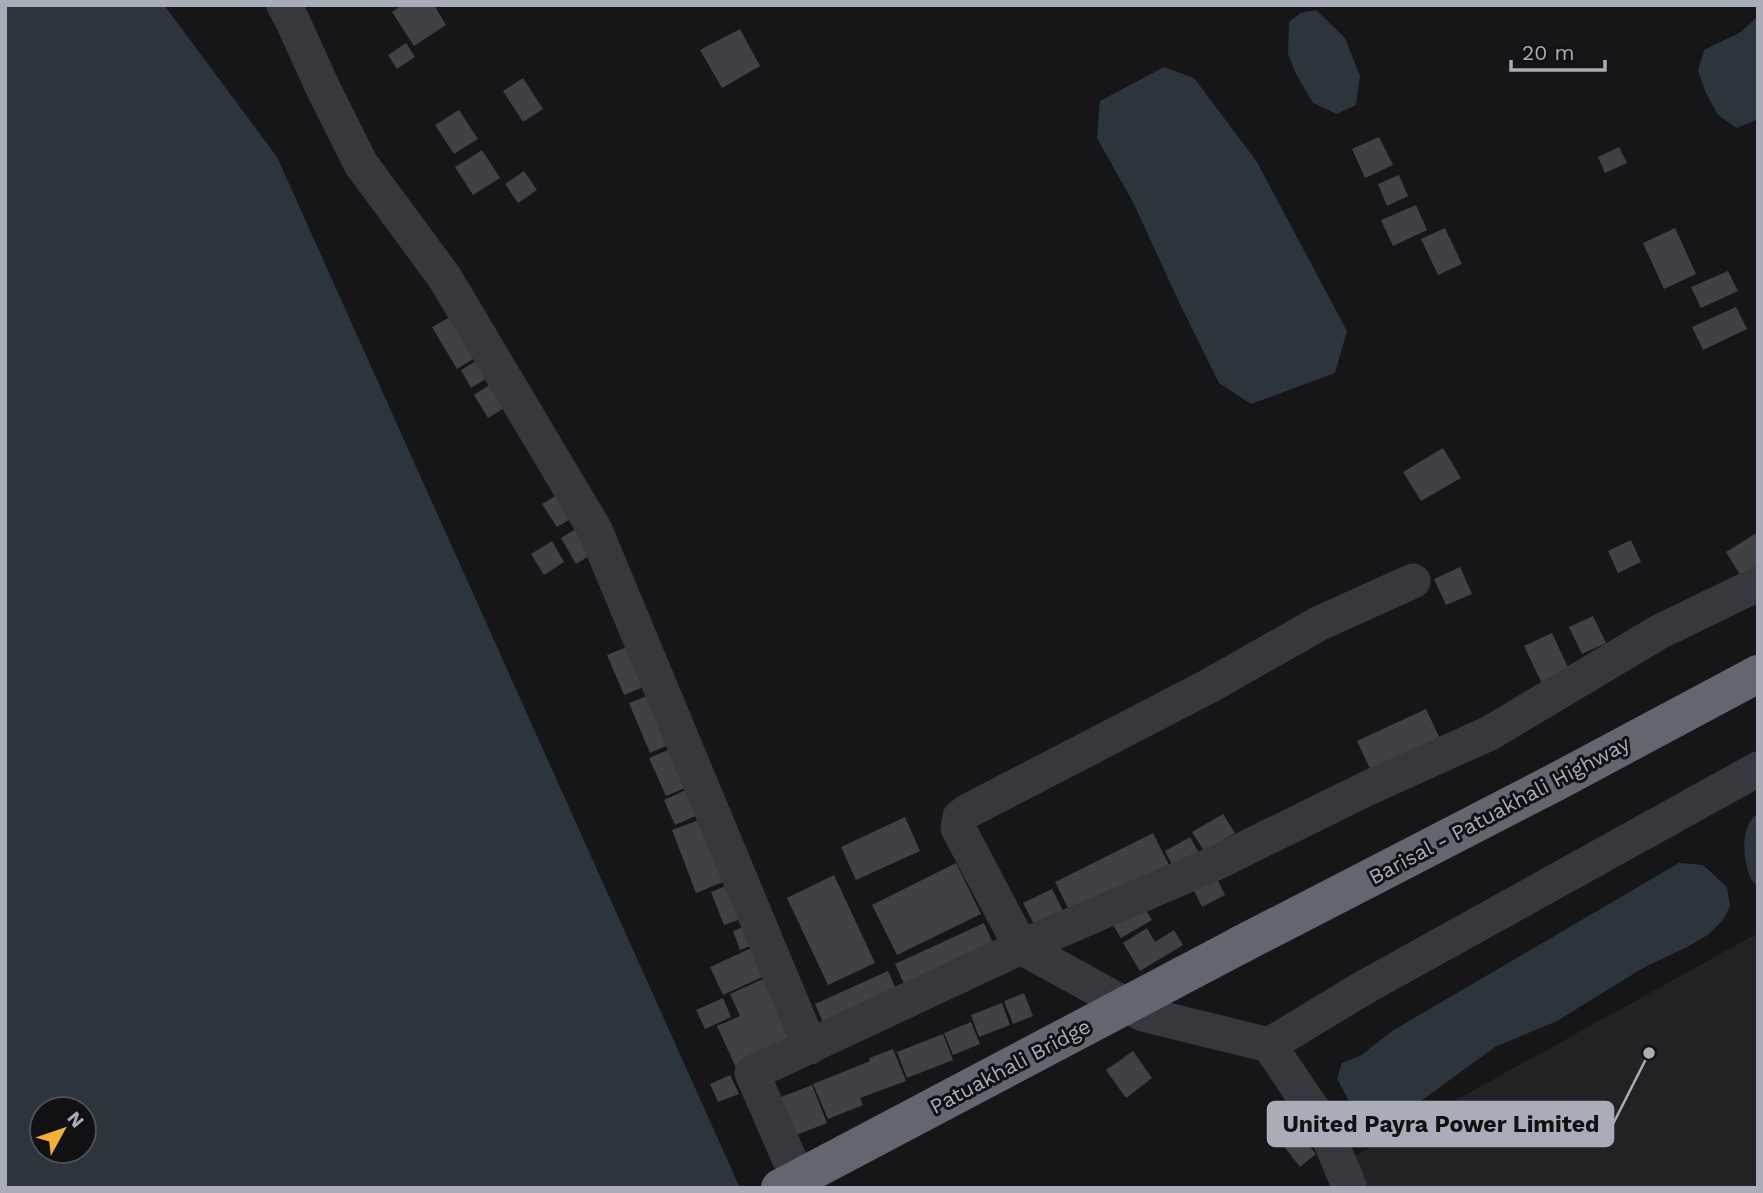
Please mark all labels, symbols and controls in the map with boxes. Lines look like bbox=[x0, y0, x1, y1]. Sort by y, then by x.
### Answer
scale bar bbox=[1511, 28, 1606, 72]
text: 20 m bbox=[1522, 40, 1574, 65]
street label: Barisal - Patuakhali Highway bbox=[1364, 730, 1634, 890]
street label: Patuakhali Bridge bbox=[925, 1013, 1095, 1119]
north arrow bbox=[28, 1095, 98, 1165]
callout: United Payra Power Limited bbox=[1268, 1102, 1613, 1146]
text: N bbox=[62, 1107, 89, 1132]
text: United Payra Power Limited bbox=[1283, 1111, 1599, 1138]

